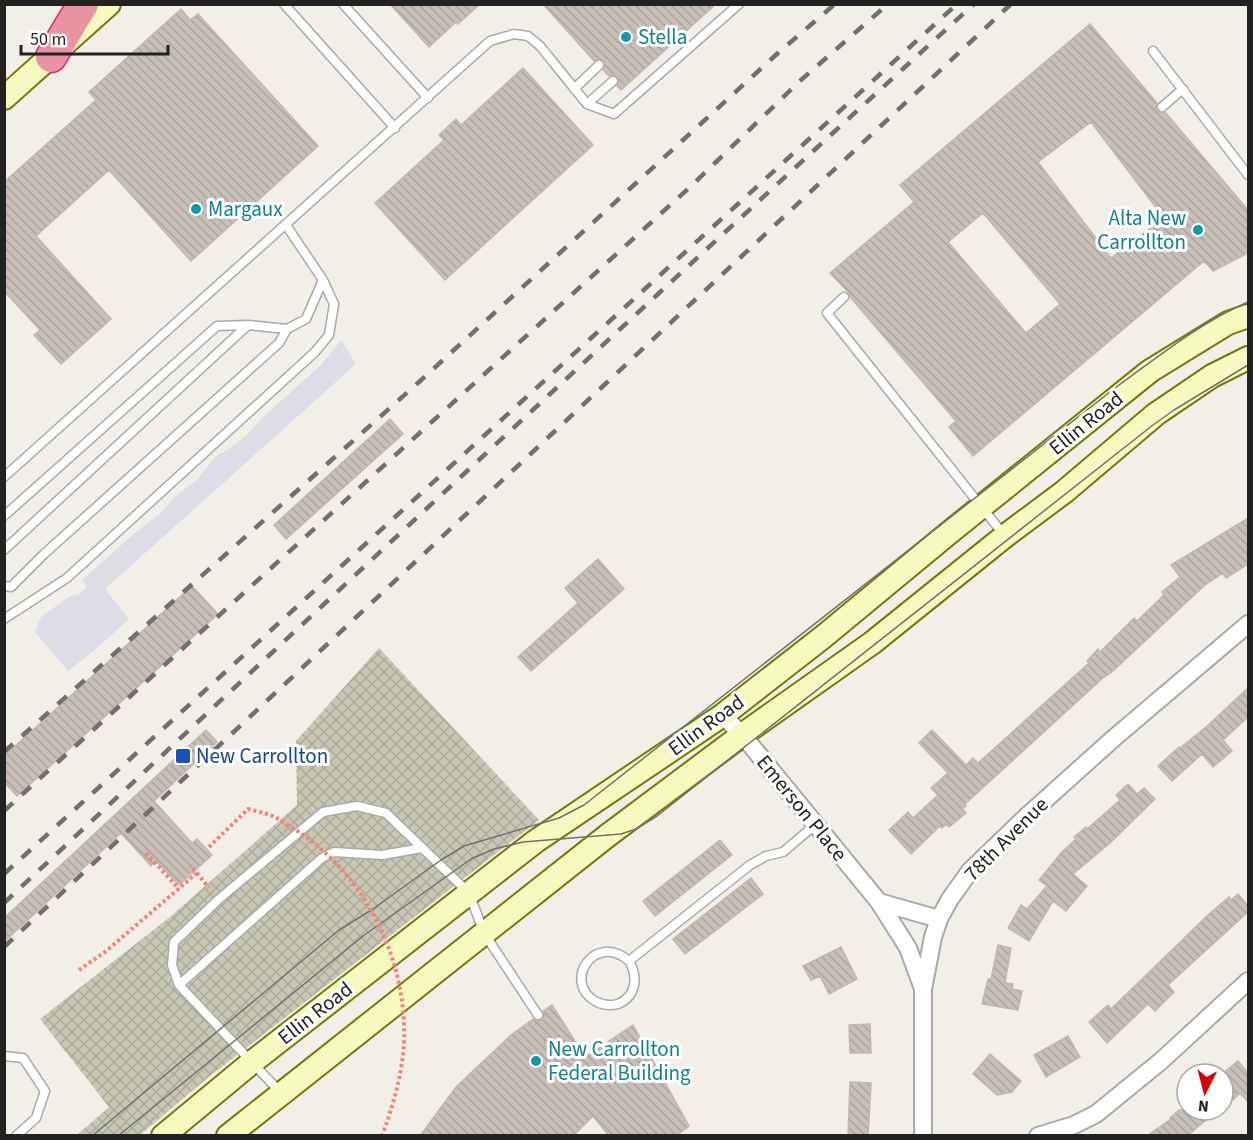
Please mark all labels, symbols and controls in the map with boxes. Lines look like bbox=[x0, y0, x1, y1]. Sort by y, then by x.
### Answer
scale bar bbox=[21, 18, 168, 56]
place label: Stella bbox=[638, 22, 687, 52]
text: 50 m bbox=[30, 27, 66, 52]
marker: Stella bbox=[619, 30, 633, 44]
place label: Margaux bbox=[208, 194, 283, 224]
marker: Margaux bbox=[189, 202, 203, 216]
place label: Alta New Carrollton bbox=[1097, 203, 1186, 257]
marker: Alta New Carrollton bbox=[1191, 223, 1205, 237]
street label: Ellin Road bbox=[1042, 384, 1130, 462]
street label: Ellin Road bbox=[662, 687, 750, 763]
place label: New Carrollton bbox=[196, 741, 328, 771]
marker: New Carrollton bbox=[174, 747, 192, 765]
street label: Emerson Place bbox=[750, 748, 854, 868]
street label: 78th Avenue bbox=[957, 790, 1055, 888]
street label: Ellin Road bbox=[271, 974, 359, 1052]
place label: New Carrollton Federal Building bbox=[548, 1034, 691, 1088]
marker: New Carrollton Federal Building bbox=[529, 1054, 543, 1068]
north arrow bbox=[1175, 1062, 1235, 1122]
text: N bbox=[1197, 1094, 1210, 1117]

